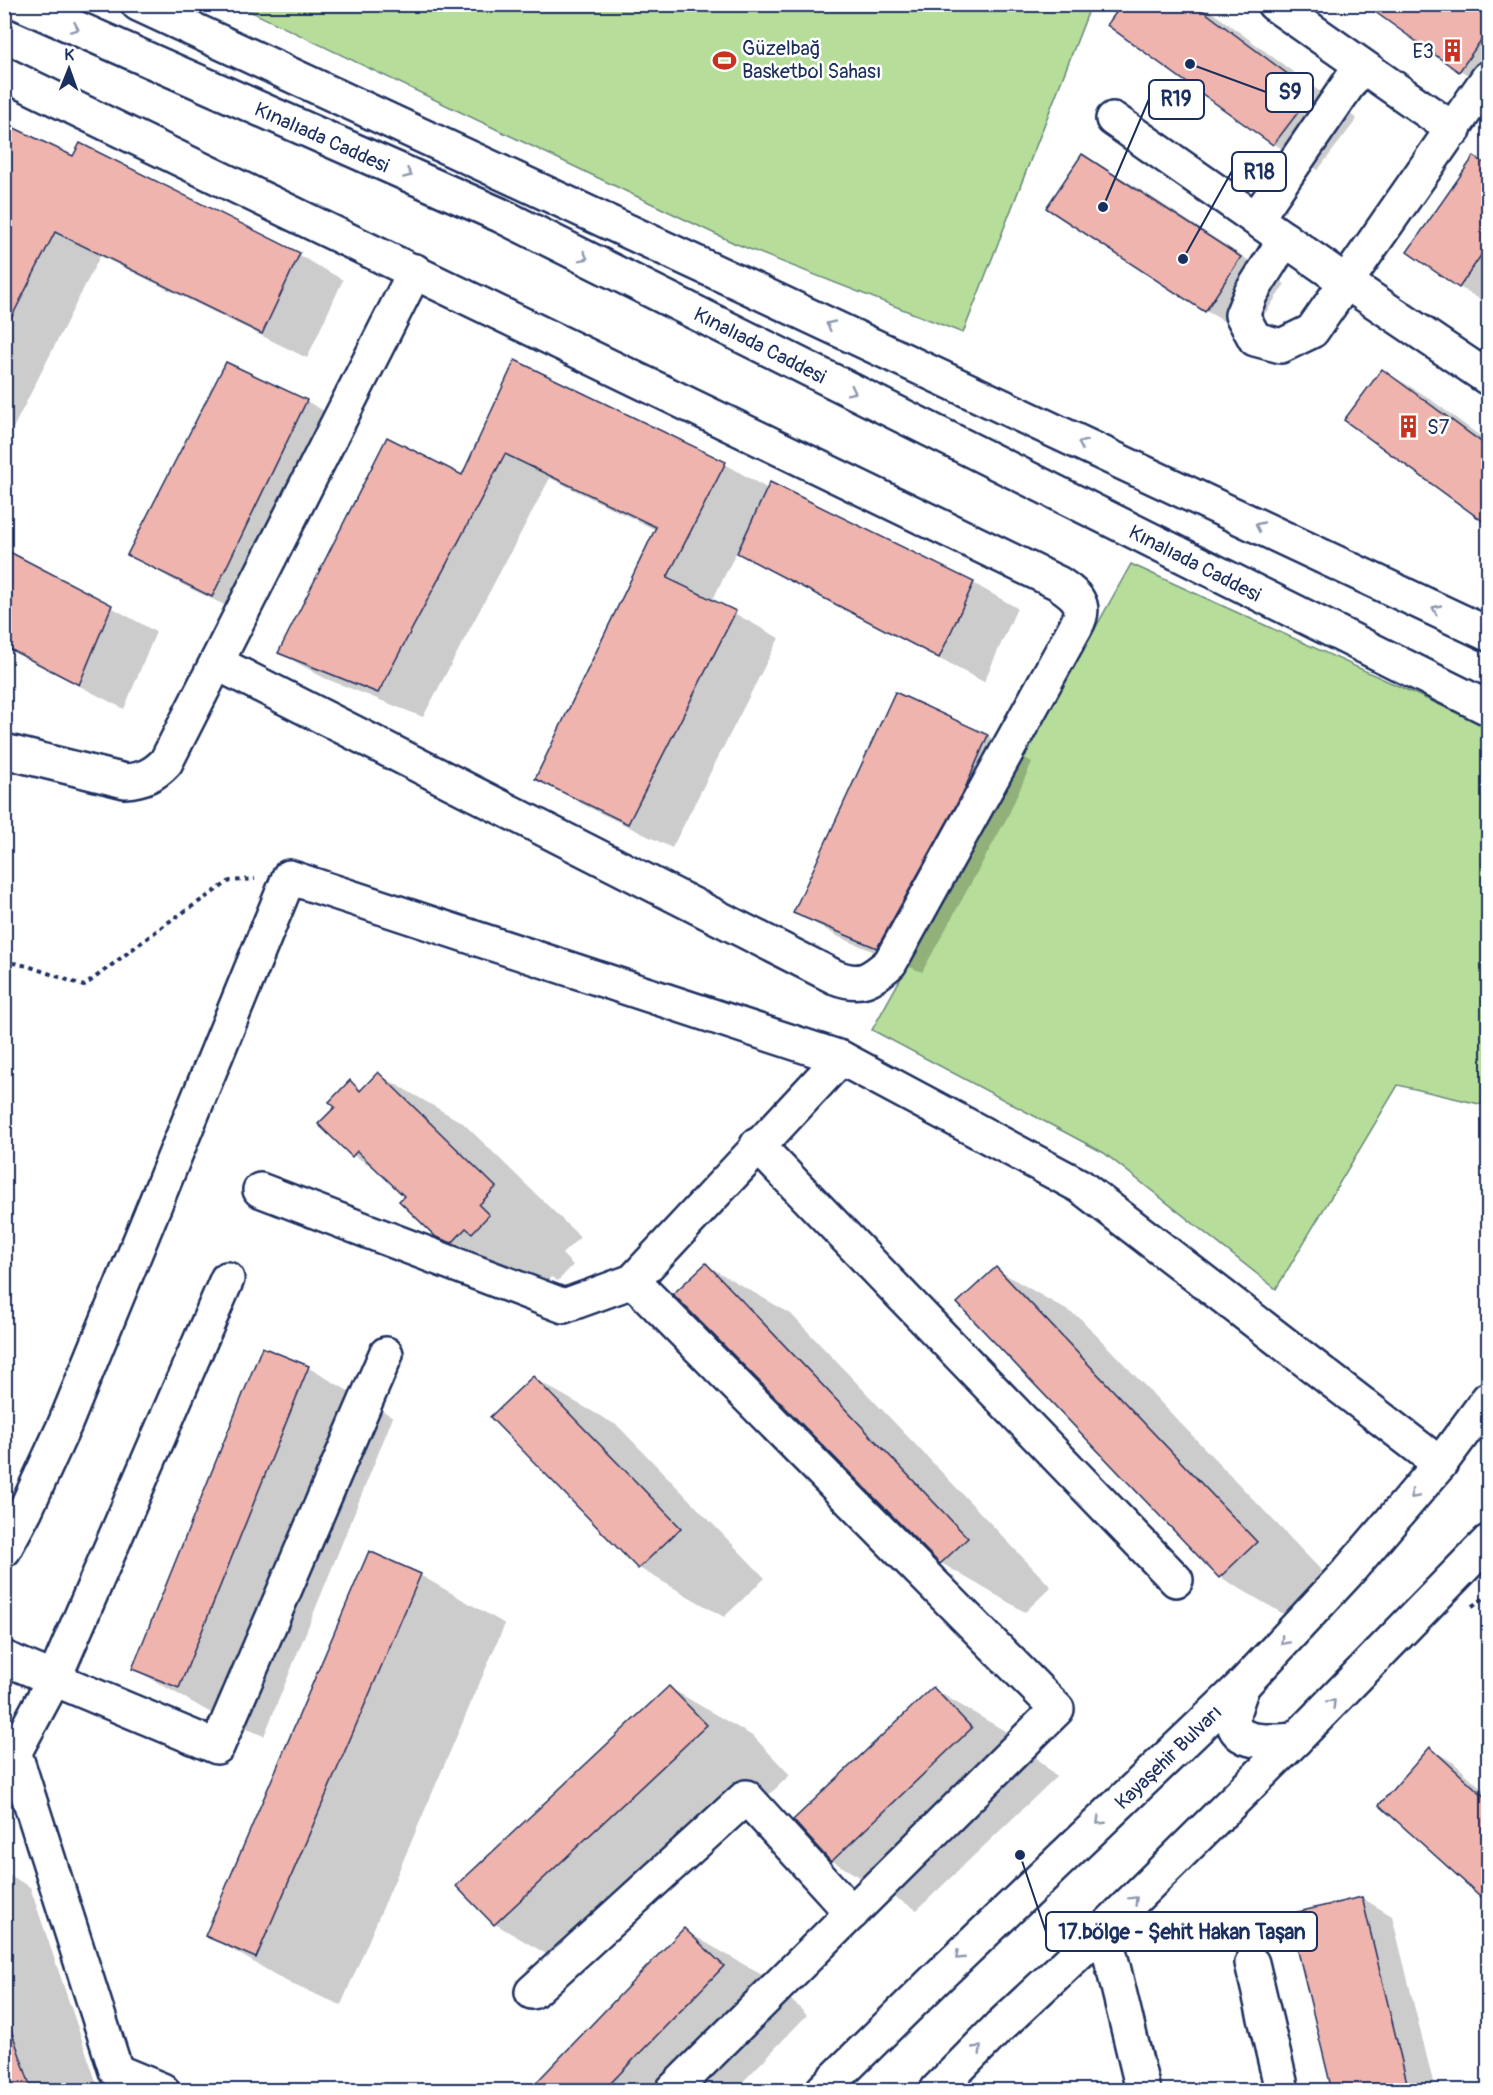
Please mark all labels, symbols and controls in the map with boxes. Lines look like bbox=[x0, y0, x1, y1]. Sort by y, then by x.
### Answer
one-way arrow bbox=[69, 21, 80, 33]
place label: Güzelbağ Basketbol Sahası bbox=[742, 36, 881, 84]
building icon: E3 bbox=[1439, 38, 1465, 64]
north arrow bbox=[39, 39, 99, 99]
place label: E3 bbox=[1412, 39, 1434, 64]
text: K bbox=[64, 45, 75, 65]
sports icon: Güzelbağ Basketbol Sahası bbox=[711, 47, 737, 73]
callout: S9 bbox=[1266, 73, 1313, 112]
text: S9 bbox=[1278, 79, 1302, 106]
callout: R19 bbox=[1149, 80, 1204, 119]
text: R19 bbox=[1160, 86, 1192, 113]
street label: Kınalıada Caddesi bbox=[251, 97, 393, 178]
callout: R18 bbox=[1232, 152, 1286, 191]
text: R18 bbox=[1244, 159, 1275, 186]
one-way arrow bbox=[401, 167, 412, 179]
one-way arrow bbox=[578, 250, 589, 262]
street label: Kınalıada Caddesi bbox=[690, 301, 830, 389]
one-way arrow bbox=[825, 321, 836, 333]
one-way arrow bbox=[846, 384, 857, 396]
building icon: S7 bbox=[1396, 414, 1422, 440]
place label: S7 bbox=[1427, 415, 1450, 440]
one-way arrow bbox=[1078, 439, 1089, 451]
street label: Kınalıada Caddesi bbox=[1125, 519, 1265, 607]
one-way arrow bbox=[1254, 522, 1265, 534]
one-way arrow bbox=[1431, 604, 1442, 616]
one-way arrow bbox=[1410, 1488, 1421, 1499]
one-way arrow bbox=[1280, 1634, 1291, 1644]
one-way arrow bbox=[1325, 1699, 1336, 1710]
street label: Kayaşehir Bulvarı bbox=[1109, 1700, 1227, 1815]
one-way arrow bbox=[1097, 1814, 1108, 1825]
one-way arrow bbox=[1127, 1896, 1138, 1907]
callout: 17.bölge - Şehit Hakan Taşan bbox=[1046, 1912, 1317, 1951]
text: 17.bölge - Şehit Hakan Taşan bbox=[1058, 1919, 1306, 1946]
one-way arrow bbox=[956, 1949, 966, 1960]
one-way arrow bbox=[970, 2045, 981, 2056]

